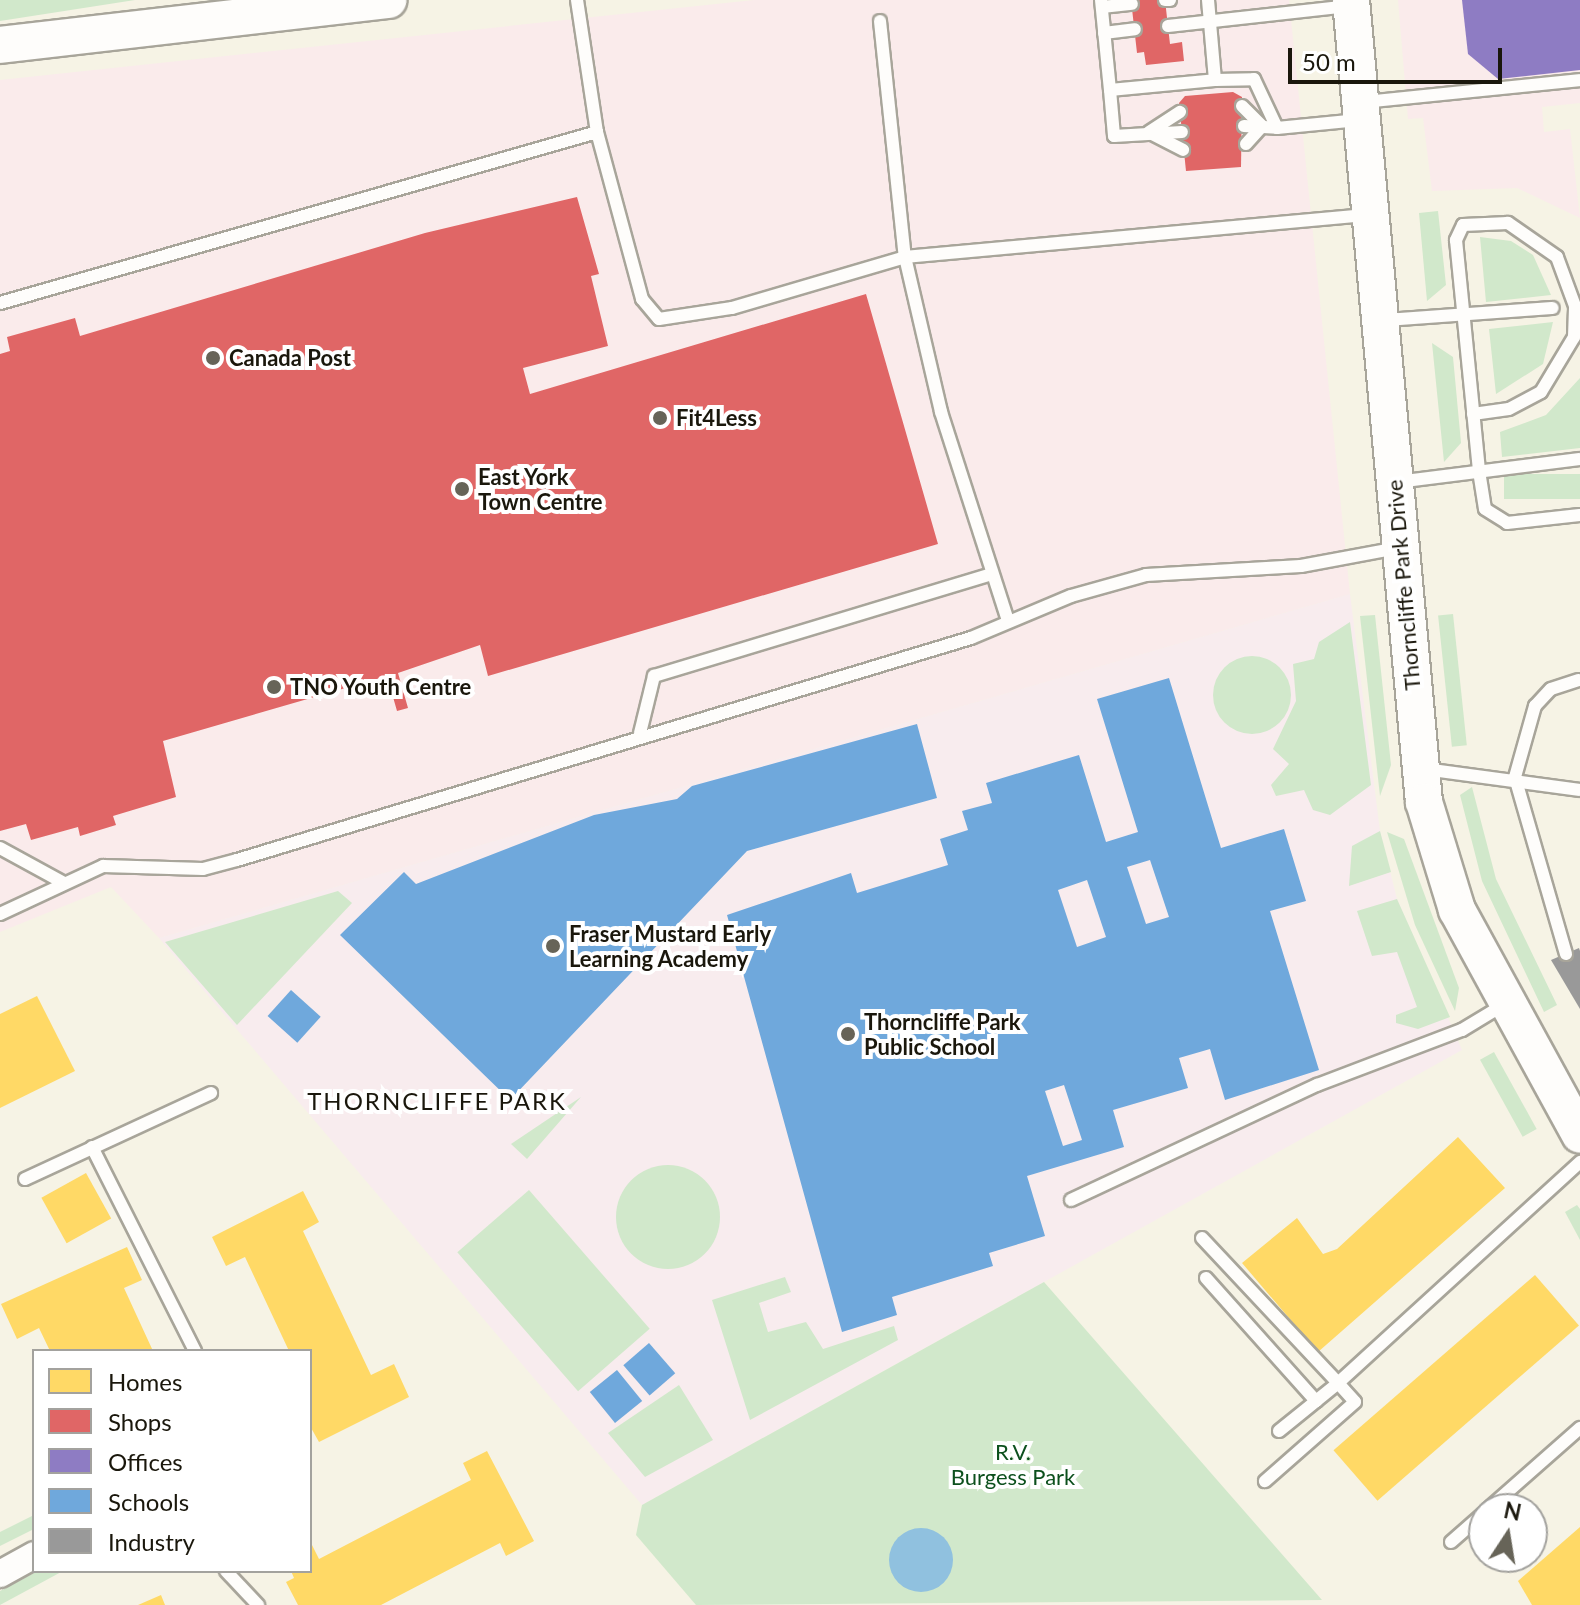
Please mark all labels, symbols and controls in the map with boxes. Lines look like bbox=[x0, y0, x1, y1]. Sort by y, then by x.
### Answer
scale bar bbox=[1292, 32, 1506, 82]
text: 50 m bbox=[1302, 47, 1356, 76]
place label: Canada Post bbox=[229, 345, 351, 371]
marker: Canada Post bbox=[204, 349, 222, 367]
place label: Fit4Less bbox=[676, 405, 757, 431]
marker: Fit4Less bbox=[651, 409, 669, 427]
place label: East York Town Centre bbox=[478, 463, 603, 514]
street label: Thorncliffe Park Drive bbox=[1381, 479, 1425, 691]
marker: East York Town Centre bbox=[453, 480, 471, 498]
place label: TNO Youth Centre bbox=[290, 674, 472, 700]
marker: TNO Youth Centre bbox=[265, 678, 283, 696]
place label: Fraser Mustard Early Learning Academy bbox=[569, 920, 772, 972]
marker: Fraser Mustard Early Learning Academy bbox=[544, 937, 562, 955]
place label: Thorncliffe Park Public School bbox=[864, 1008, 1021, 1060]
marker: Thorncliffe Park Public School bbox=[839, 1025, 857, 1043]
district label: THORNCLIFFE PARK bbox=[307, 1087, 567, 1115]
legend bbox=[32, 1349, 312, 1573]
text: Homes bbox=[108, 1367, 182, 1396]
text: Shops bbox=[108, 1407, 172, 1436]
park label: R.V. Burgess Park bbox=[951, 1438, 1075, 1490]
text: Offices bbox=[108, 1447, 183, 1476]
text: Schools bbox=[108, 1487, 189, 1516]
north arrow bbox=[1468, 1493, 1548, 1573]
text: N bbox=[1502, 1496, 1524, 1526]
text: Industry bbox=[108, 1527, 195, 1556]

